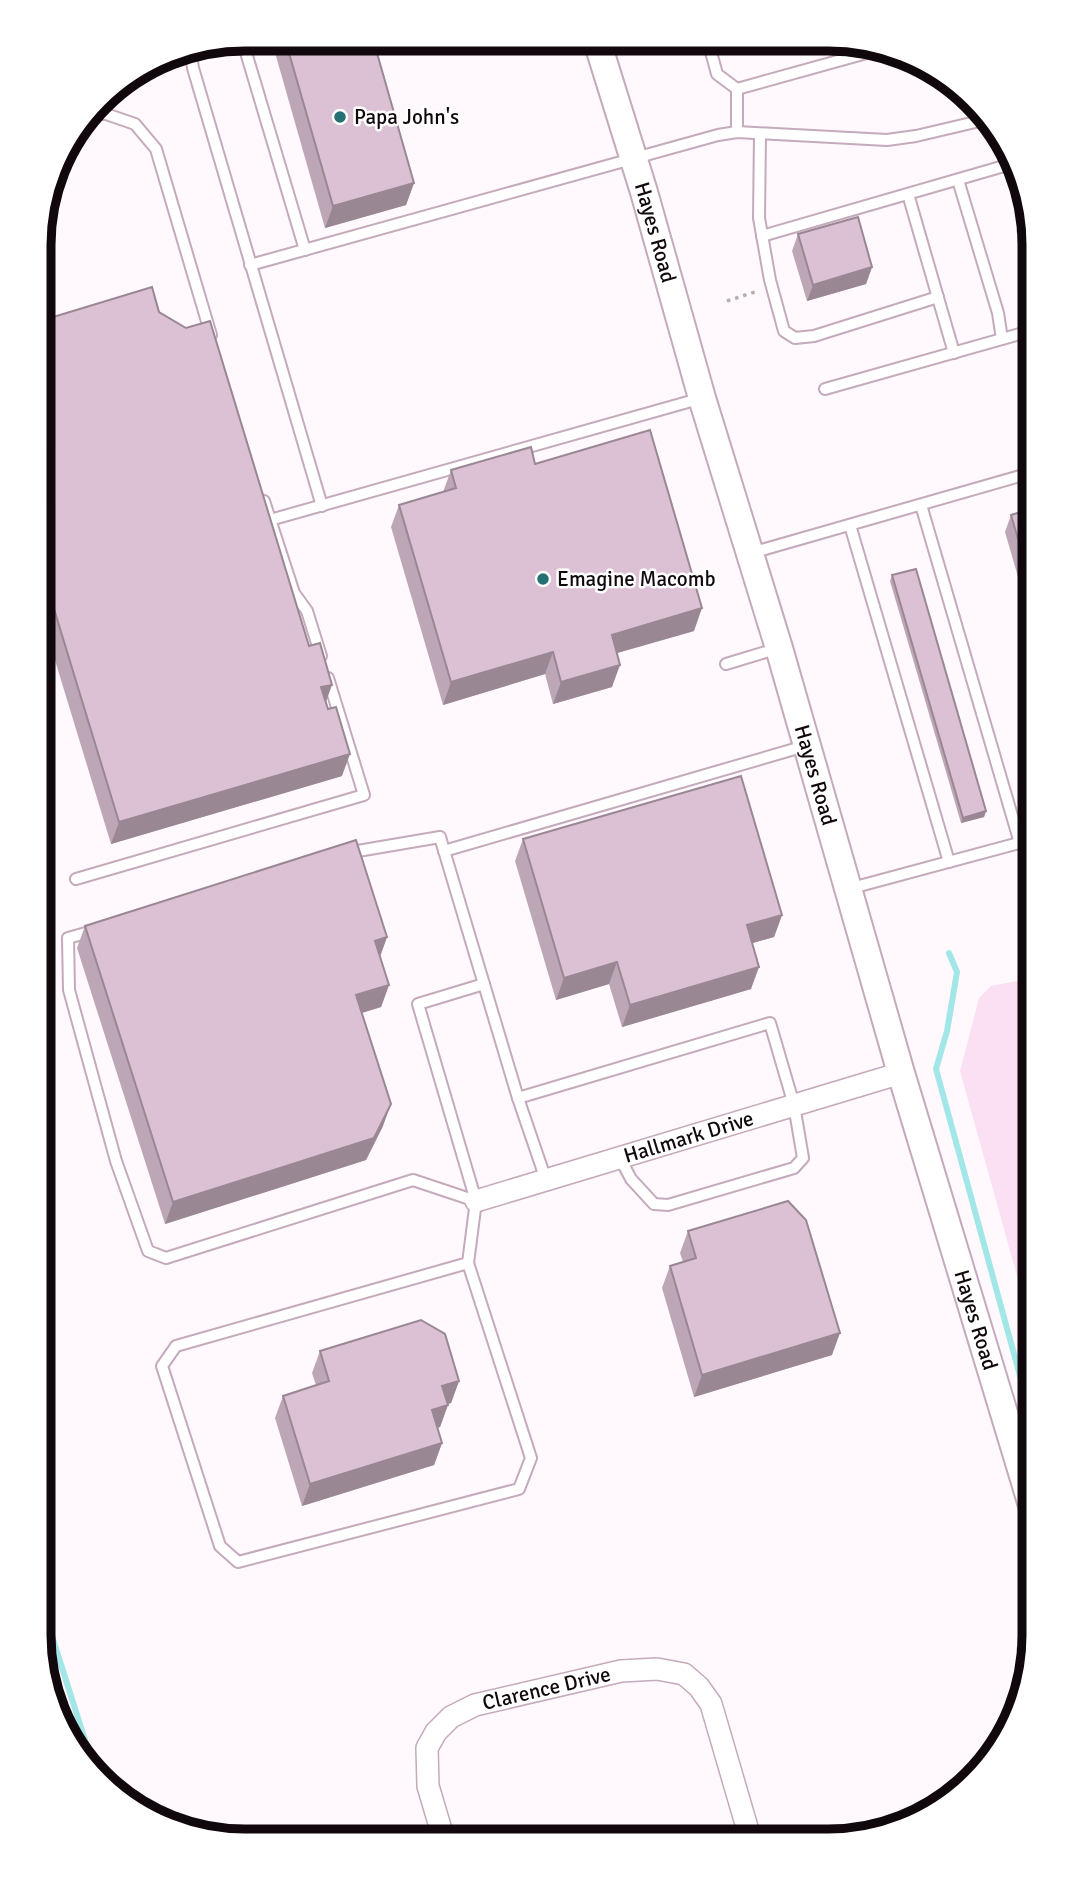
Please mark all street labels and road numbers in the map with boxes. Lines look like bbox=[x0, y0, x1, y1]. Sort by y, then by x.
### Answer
street label: Hayes Road bbox=[629, 179, 682, 286]
street label: Hayes Road bbox=[789, 722, 842, 828]
street label: Hallmark Drive bbox=[621, 1105, 757, 1169]
street label: Hayes Road bbox=[948, 1267, 1003, 1373]
street label: Clarence Drive bbox=[480, 1661, 613, 1716]

